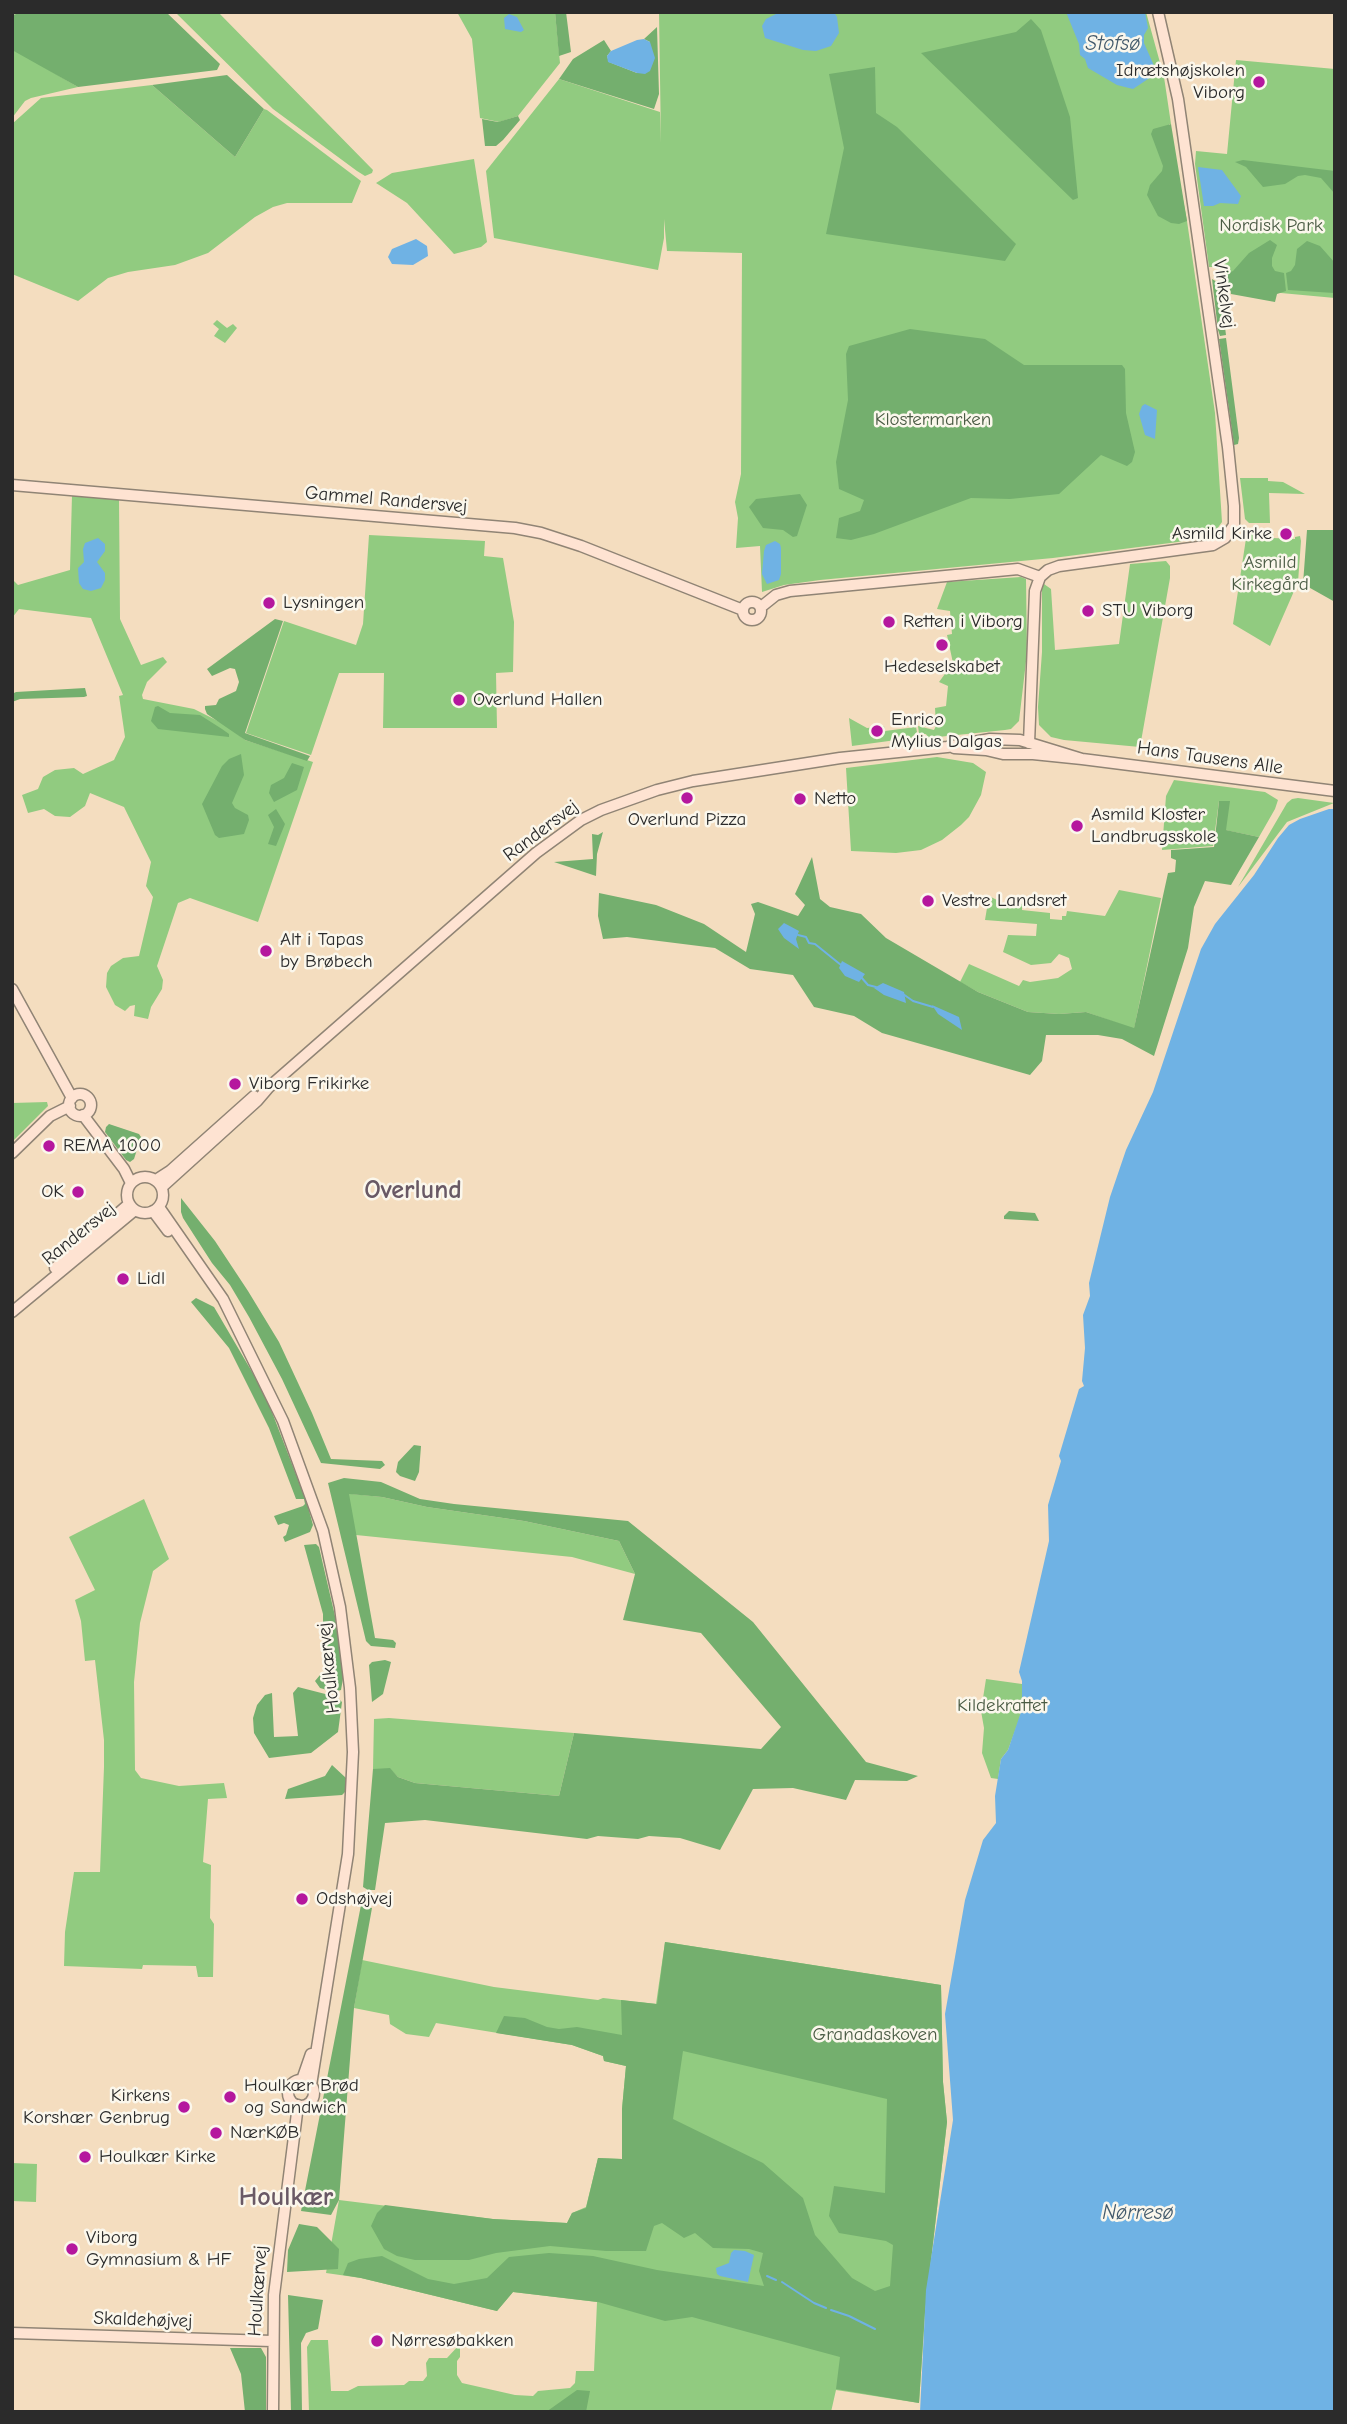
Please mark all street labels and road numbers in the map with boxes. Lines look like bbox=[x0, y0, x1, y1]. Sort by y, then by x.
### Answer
street label: Vinkelvej bbox=[1208, 258, 1240, 330]
street label: Gammel Randersvej bbox=[304, 482, 468, 518]
street label: Hans Tausens Alle bbox=[1136, 736, 1284, 780]
street label: Randersvej bbox=[499, 795, 583, 867]
street label: Randersvej bbox=[38, 1197, 120, 1271]
street label: Houlkærvej bbox=[313, 1621, 345, 1715]
street label: Houlkærvej bbox=[243, 2245, 273, 2337]
street label: Skaldehøjvej bbox=[93, 2307, 193, 2333]

